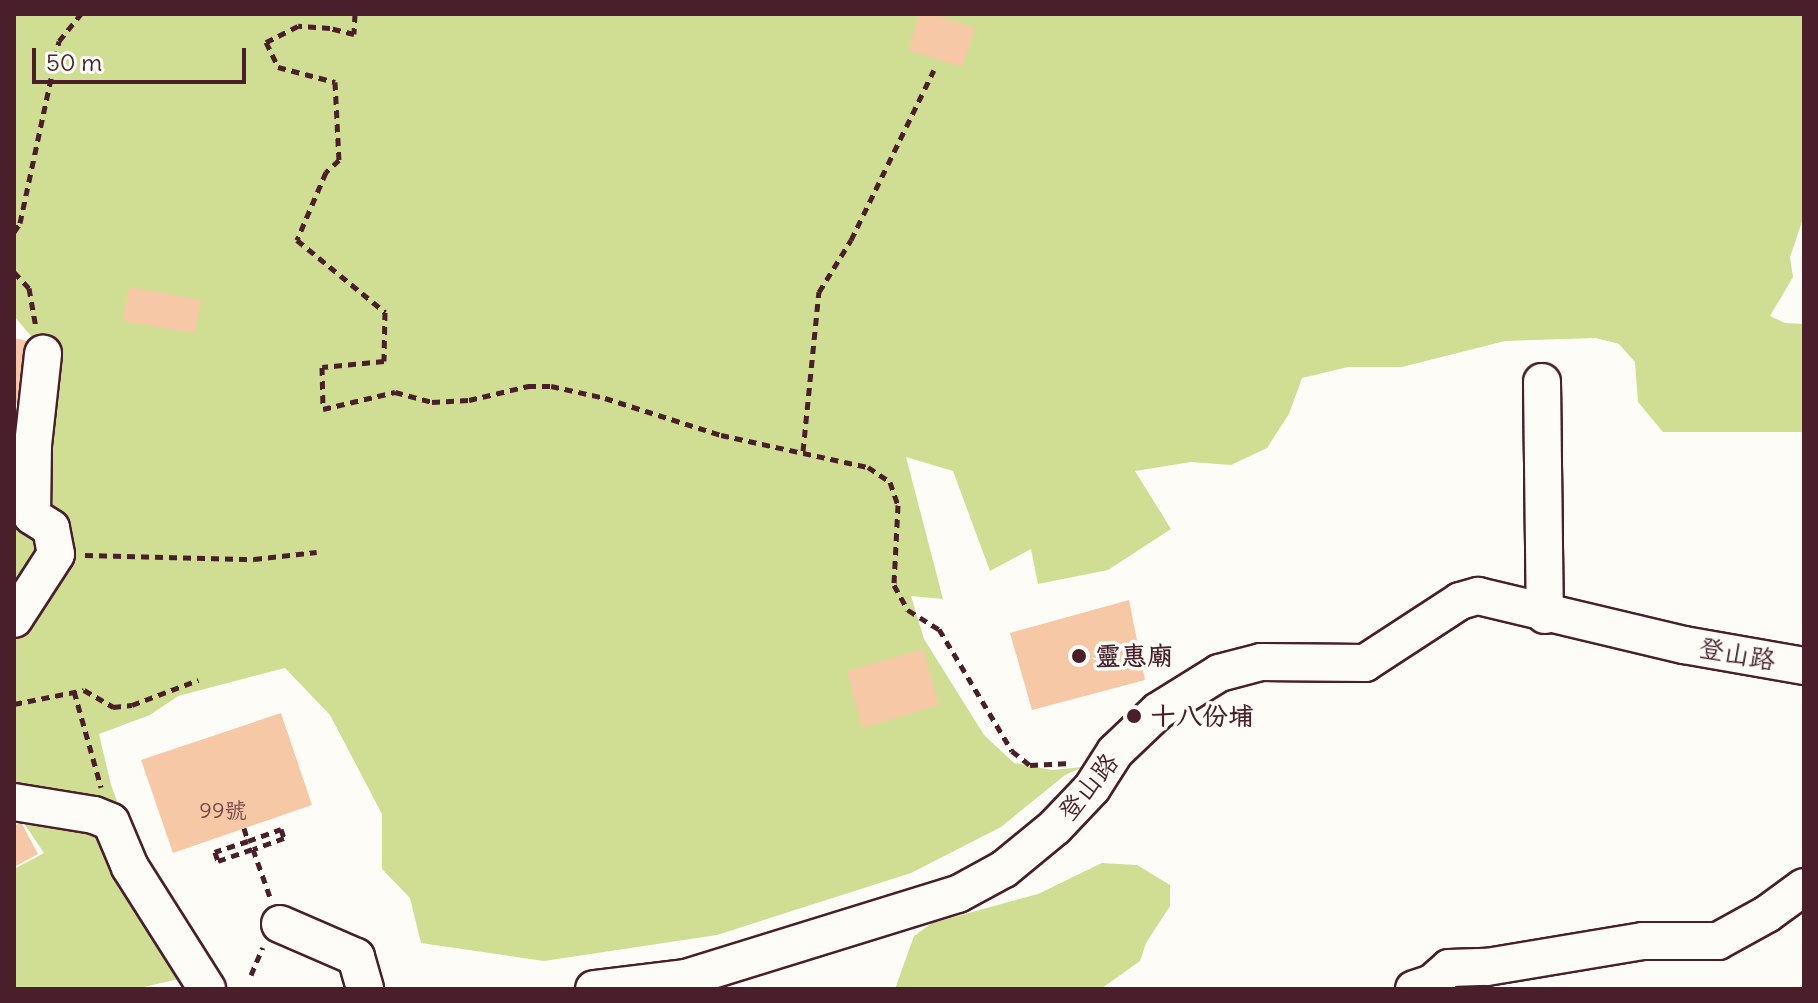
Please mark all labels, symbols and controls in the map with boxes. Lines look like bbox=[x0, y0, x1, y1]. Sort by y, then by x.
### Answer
scale bar bbox=[36, 32, 250, 82]
text: 50 m bbox=[46, 47, 102, 77]
street label: 登山路 bbox=[1696, 632, 1778, 676]
place label: 靈惠廟 bbox=[1095, 640, 1173, 672]
marker: 靈惠廟 bbox=[1070, 647, 1088, 665]
place label: 十八份埔 bbox=[1150, 700, 1254, 732]
marker: 十八份埔 bbox=[1125, 707, 1143, 725]
street label: 登山路 bbox=[1051, 747, 1125, 827]
house number: 99號 bbox=[199, 798, 247, 824]

